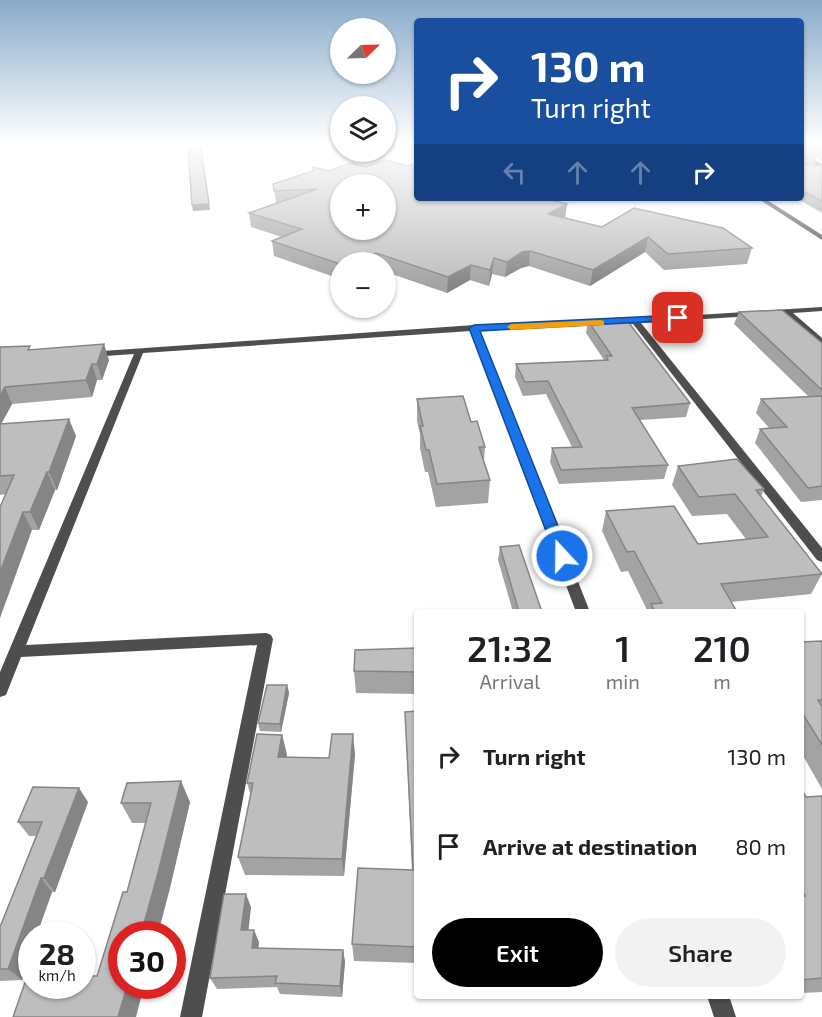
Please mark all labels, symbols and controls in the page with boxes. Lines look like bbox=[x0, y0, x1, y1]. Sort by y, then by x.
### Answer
north arrow bbox=[330, 18, 396, 84]
map controls bbox=[330, 18, 396, 318]
text: 130 m bbox=[531, 40, 646, 90]
icon: right bbox=[432, 42, 510, 120]
text: Turn right bbox=[531, 91, 651, 123]
button: layers bbox=[330, 96, 396, 162]
icon: left bbox=[498, 156, 531, 189]
icon: ahead bbox=[561, 156, 594, 189]
icon: ahead bbox=[624, 156, 657, 189]
icon: right bbox=[687, 156, 720, 189]
button: + bbox=[330, 174, 396, 240]
button: − bbox=[330, 252, 396, 318]
pin bbox=[652, 292, 703, 343]
icon: arrive bbox=[661, 301, 694, 334]
position arrow bbox=[530, 524, 594, 588]
text: 21:32 bbox=[467, 626, 553, 669]
text: 1 bbox=[615, 626, 630, 669]
text: 210 bbox=[693, 626, 751, 669]
text: Arrival bbox=[479, 669, 540, 693]
text: min bbox=[606, 669, 640, 693]
text: m bbox=[713, 669, 731, 693]
icon: right bbox=[432, 740, 465, 773]
text: Turn right bbox=[483, 743, 585, 769]
text: 130 m bbox=[728, 743, 786, 769]
icon: arrive bbox=[432, 830, 465, 863]
text: Arrive at destination bbox=[483, 833, 697, 859]
text: 80 m bbox=[735, 833, 786, 859]
button: Exit bbox=[432, 918, 603, 987]
button: Share bbox=[615, 918, 786, 987]
speed limit sign: 30 bbox=[108, 921, 186, 999]
text: 28 bbox=[39, 935, 75, 971]
text: km/h bbox=[38, 966, 76, 984]

